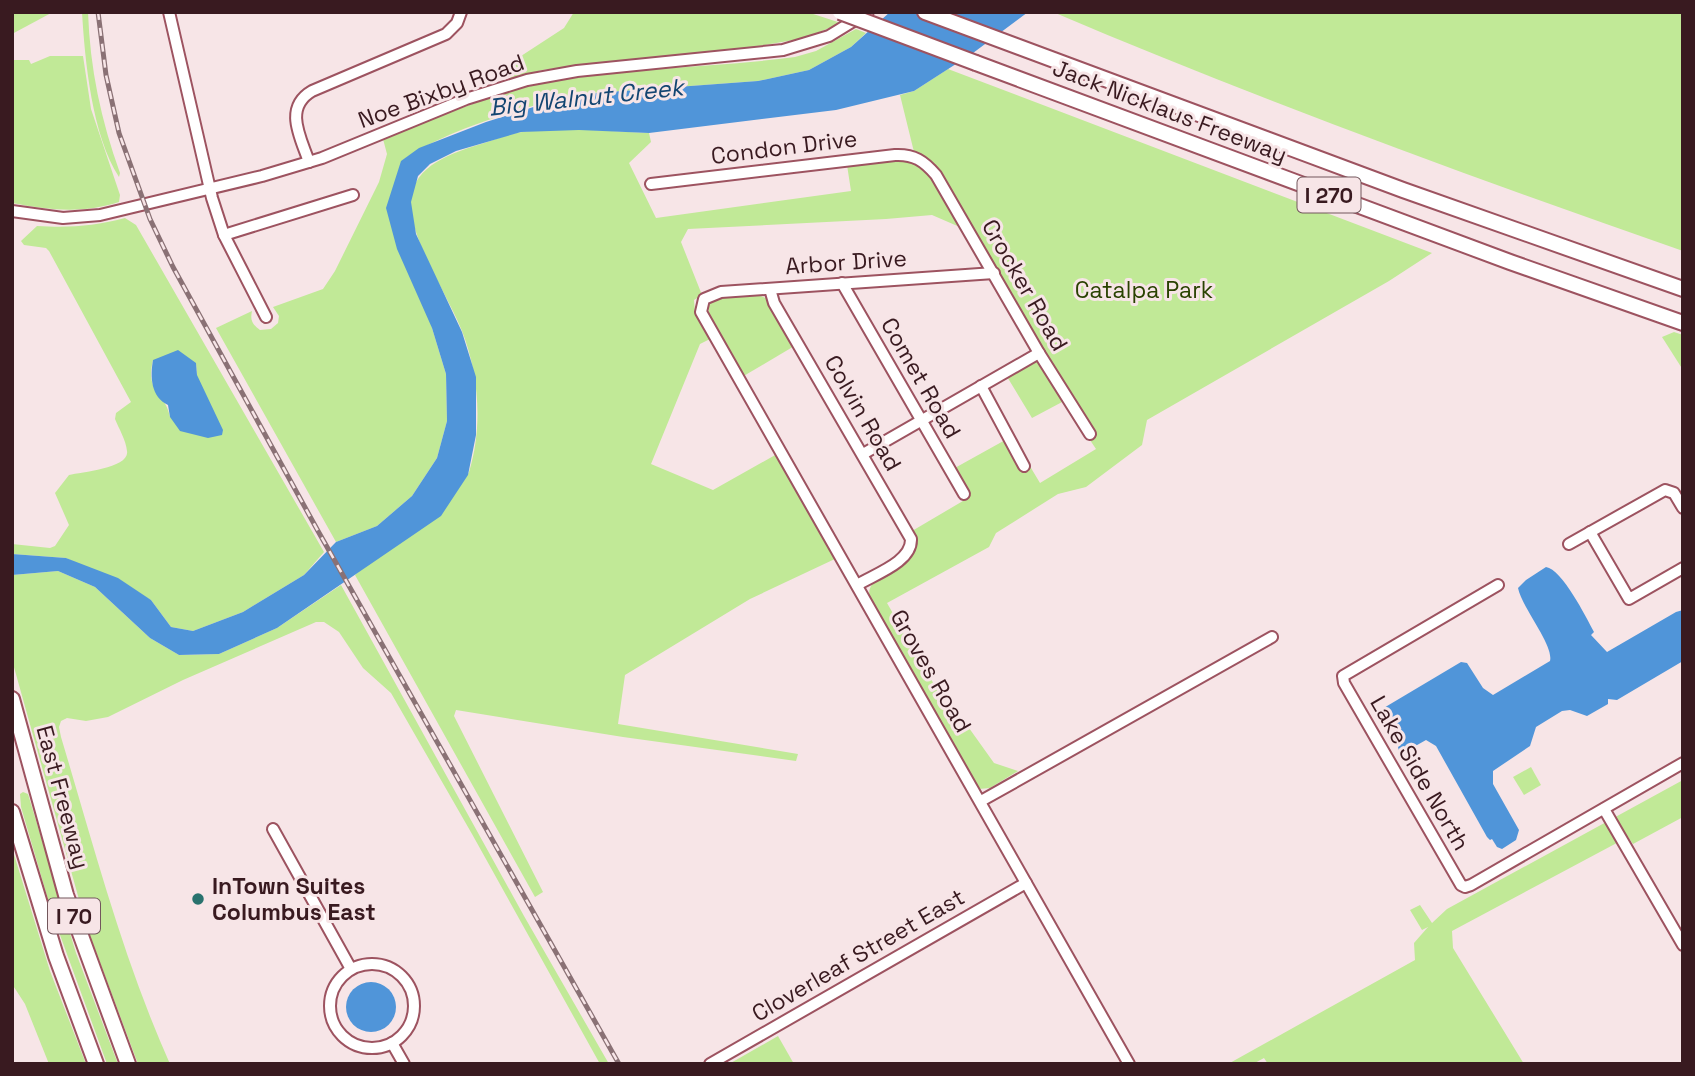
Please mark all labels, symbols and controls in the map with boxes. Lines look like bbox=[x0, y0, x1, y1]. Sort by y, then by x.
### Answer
street label: Noe Bixby Road bbox=[354, 47, 528, 135]
street label: Jack Nicklaus Freeway bbox=[1049, 52, 1291, 170]
water label: Big Walnut Creek bbox=[487, 71, 688, 123]
street label: Condon Drive bbox=[709, 123, 859, 171]
road number: I 270 bbox=[1298, 178, 1360, 212]
street label: Crocker Road bbox=[975, 214, 1075, 356]
street label: Arbor Drive bbox=[784, 243, 908, 281]
park label: Catalpa Park bbox=[1075, 275, 1213, 305]
street label: Comet Road bbox=[874, 312, 968, 444]
street label: Colvin Road bbox=[818, 350, 908, 476]
street label: Groves Road bbox=[884, 604, 978, 738]
street label: Lake Side North bbox=[1364, 690, 1476, 856]
street label: East Freeway bbox=[29, 722, 97, 872]
place label: InTown Suites Columbus East bbox=[212, 871, 376, 927]
street label: Cloverleaf Street East bbox=[746, 882, 970, 1028]
marker: InTown Suites Columbus East bbox=[190, 891, 206, 907]
road number: I 70 bbox=[48, 898, 100, 934]

